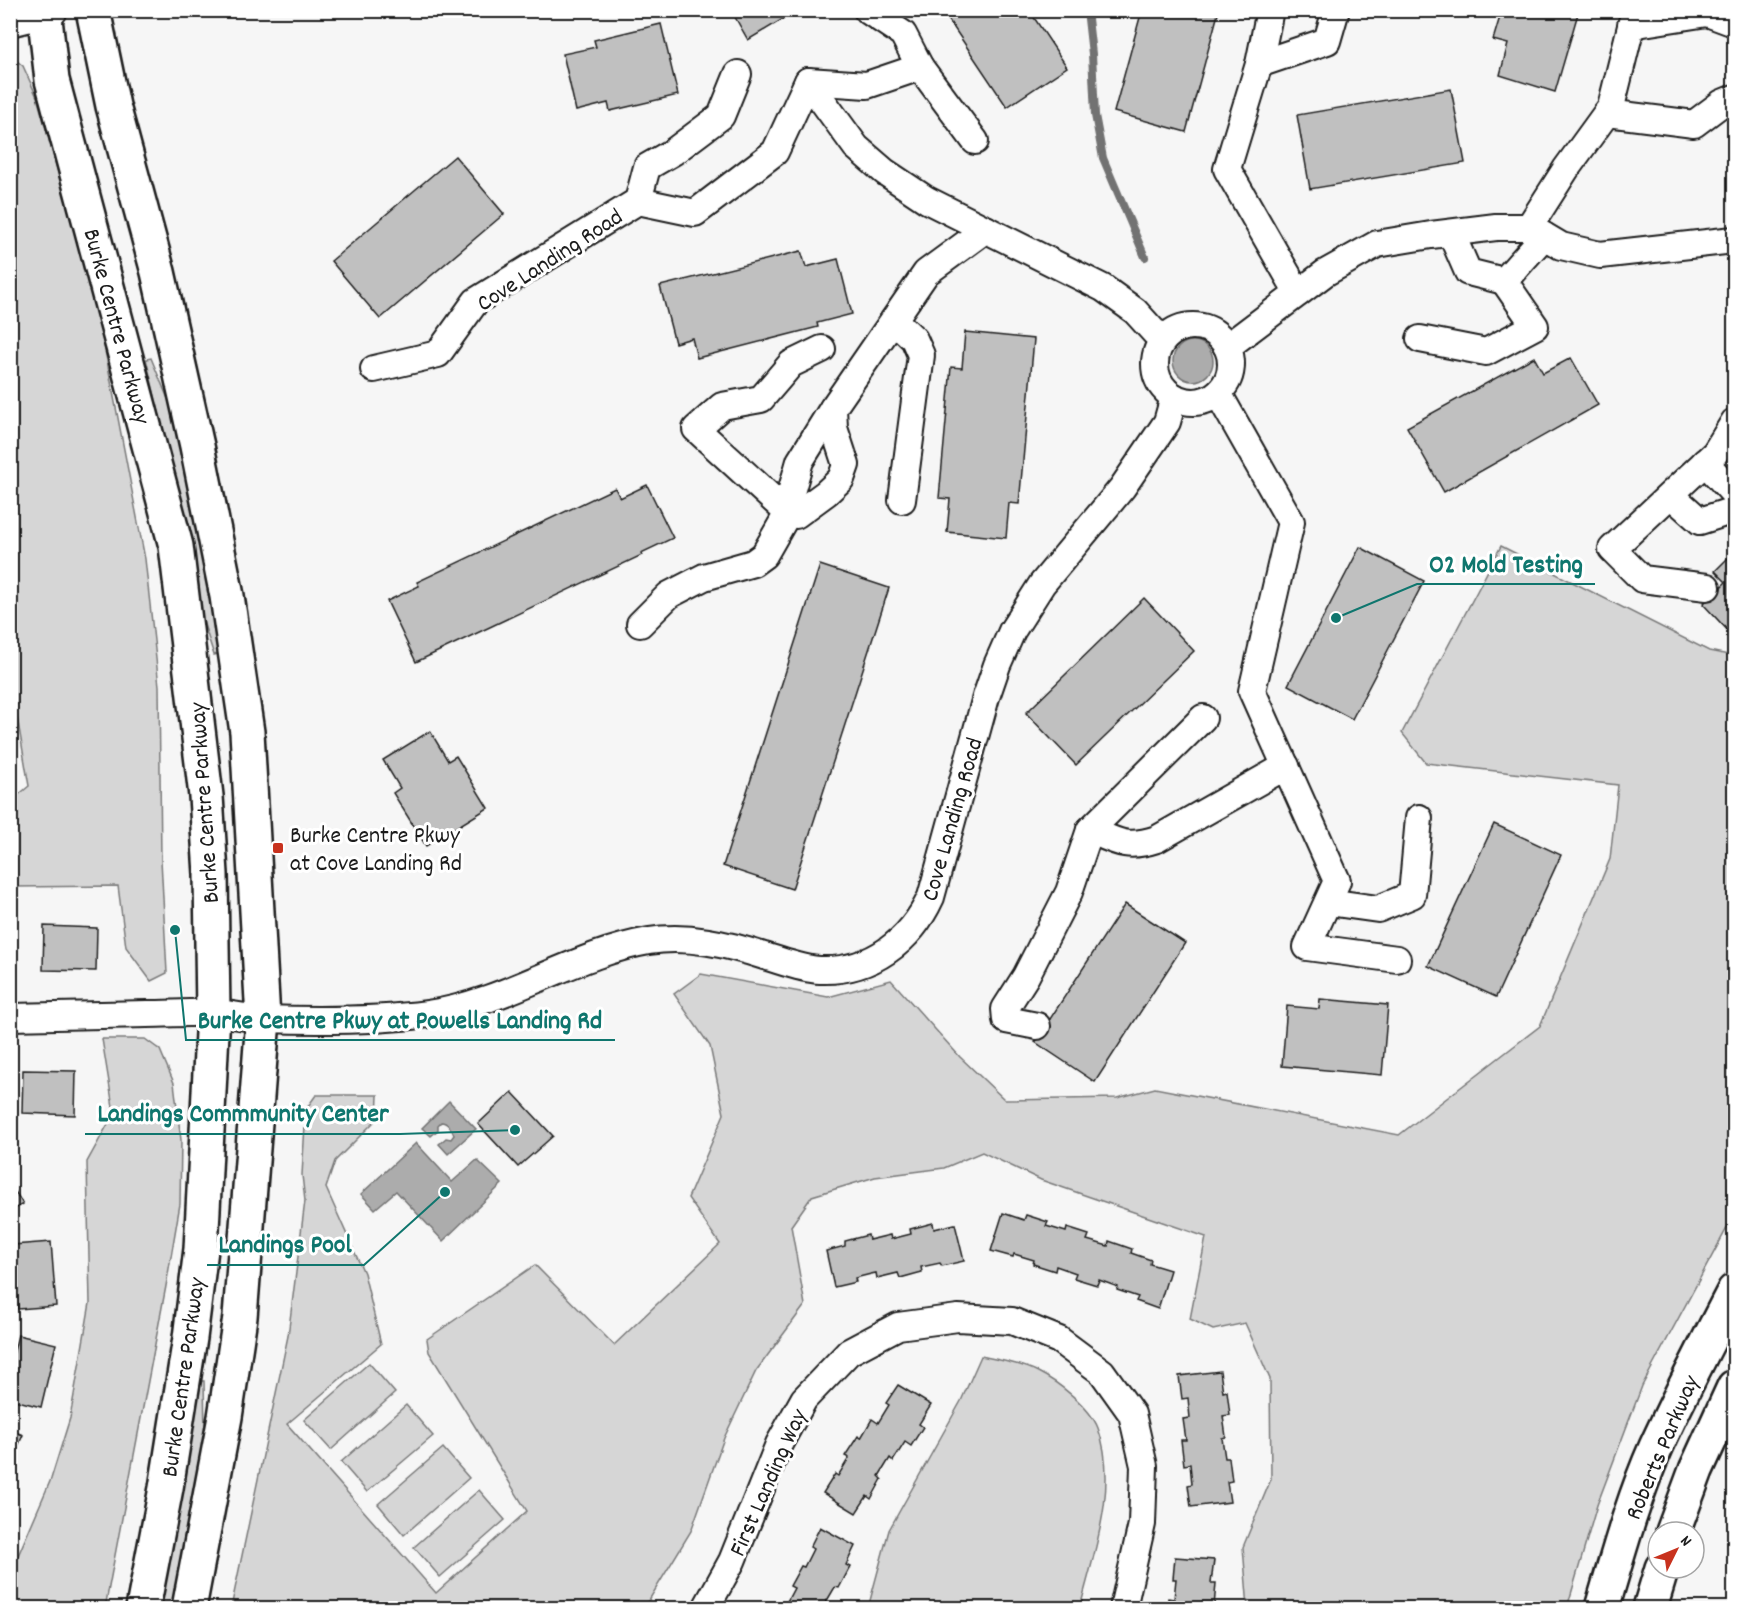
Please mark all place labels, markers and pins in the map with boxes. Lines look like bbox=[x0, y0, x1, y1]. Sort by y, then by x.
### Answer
callout: O2 Mold Testing bbox=[1417, 540, 1595, 584]
place label: Burke Centre Pkwy at Cove Landing Rd bbox=[290, 820, 462, 882]
marker: Burke Centre Pkwy at Cove Landing Rd bbox=[271, 841, 285, 855]
callout: Burke Centre Pkwy at Powells Landing Rd bbox=[186, 996, 615, 1040]
callout: Landings Commmunity Center bbox=[85, 1090, 400, 1134]
callout: Landings Pool bbox=[207, 1221, 364, 1265]

